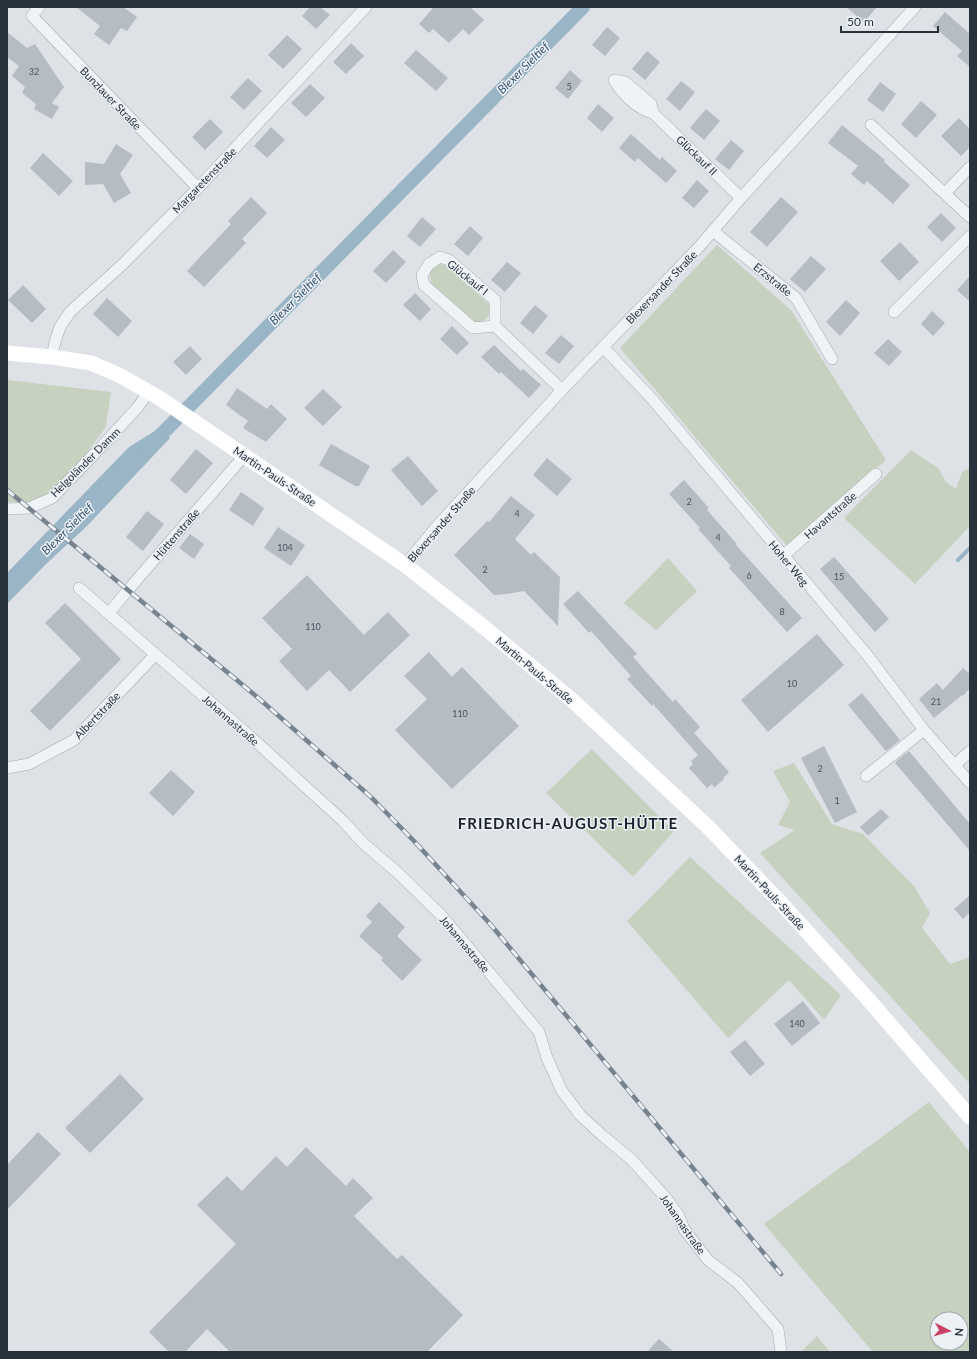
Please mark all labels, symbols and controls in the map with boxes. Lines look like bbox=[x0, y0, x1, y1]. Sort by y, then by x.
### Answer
scale bar bbox=[841, 8, 938, 34]
text: 50 m bbox=[847, 14, 874, 29]
water label: Blexer Sieltief bbox=[494, 38, 553, 97]
street label: Bunzlauer Straße bbox=[78, 64, 144, 132]
house number: 32 bbox=[29, 66, 39, 77]
house number: 5 bbox=[566, 81, 572, 92]
street label: Glückauf II bbox=[674, 132, 720, 178]
street label: Margaretenstraße bbox=[169, 144, 239, 216]
street label: Blexersander Straße bbox=[623, 248, 699, 326]
street label: Glückauf I bbox=[445, 257, 491, 297]
street label: Erzstraße bbox=[751, 260, 795, 298]
water label: Blexer Sieltief bbox=[266, 269, 325, 328]
street label: Helgoländer Damm bbox=[48, 425, 122, 499]
street label: Martin-Pauls-Straße bbox=[231, 443, 319, 509]
street label: Blexersander Straße bbox=[404, 483, 478, 565]
street label: Havantstraße bbox=[801, 489, 859, 541]
house number: 2 bbox=[686, 496, 692, 507]
water label: Blexer Sieltief bbox=[38, 499, 97, 558]
street label: Hüttenstraße bbox=[150, 505, 202, 562]
house number: 4 bbox=[514, 508, 520, 519]
house number: 4 bbox=[715, 532, 721, 543]
street label: Hoher Weg bbox=[766, 538, 812, 589]
house number: 104 bbox=[277, 542, 293, 553]
house number: 2 bbox=[482, 564, 488, 575]
house number: 6 bbox=[746, 570, 752, 581]
house number: 15 bbox=[834, 571, 844, 582]
house number: 8 bbox=[779, 606, 785, 617]
house number: 110 bbox=[305, 621, 321, 632]
street label: Martin-Pauls-Straße bbox=[494, 634, 577, 706]
house number: 10 bbox=[787, 678, 797, 689]
street label: Albertstraße bbox=[71, 689, 123, 741]
street label: Johannastraße bbox=[200, 692, 262, 748]
house number: 21 bbox=[931, 696, 941, 707]
house number: 110 bbox=[452, 708, 468, 719]
house number: 2 bbox=[817, 763, 823, 774]
house number: 1 bbox=[834, 795, 840, 806]
district label: FRIEDRICH-AUGUST-HÜTTE bbox=[458, 814, 678, 832]
street label: Martin-Pauls-Straße bbox=[732, 852, 808, 932]
street label: Johannastraße bbox=[437, 913, 493, 975]
house number: 140 bbox=[789, 1018, 805, 1029]
street label: Johannastraße bbox=[658, 1191, 709, 1257]
north arrow bbox=[929, 1311, 969, 1351]
text: N bbox=[953, 1327, 966, 1337]

